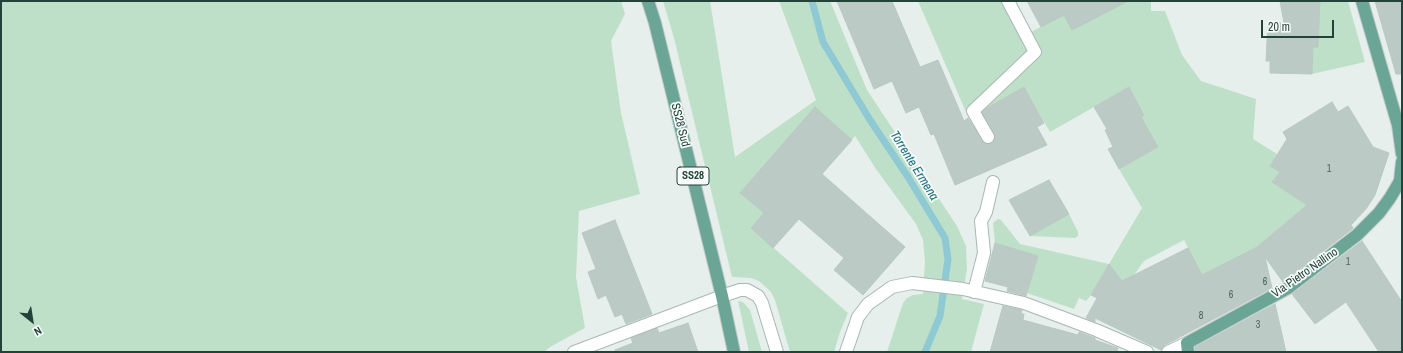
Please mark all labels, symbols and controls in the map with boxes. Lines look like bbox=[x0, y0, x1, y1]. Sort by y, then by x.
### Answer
scale bar bbox=[1263, 12, 1336, 38]
text: 20 m bbox=[1268, 19, 1290, 35]
street label: SS28 Sud bbox=[668, 102, 692, 148]
water label: Torrente Ermena bbox=[886, 128, 942, 204]
house number: 1 bbox=[1327, 163, 1331, 175]
road number: SS28 bbox=[677, 167, 709, 185]
street label: Via Pietro Nallino bbox=[1269, 245, 1341, 301]
house number: 1 bbox=[1346, 256, 1350, 268]
house number: 6 bbox=[1263, 276, 1267, 288]
house number: 6 bbox=[1229, 289, 1233, 301]
north arrow bbox=[12, 301, 52, 341]
house number: 8 bbox=[1199, 310, 1203, 322]
house number: 3 bbox=[1256, 319, 1260, 331]
text: N bbox=[32, 324, 44, 339]

